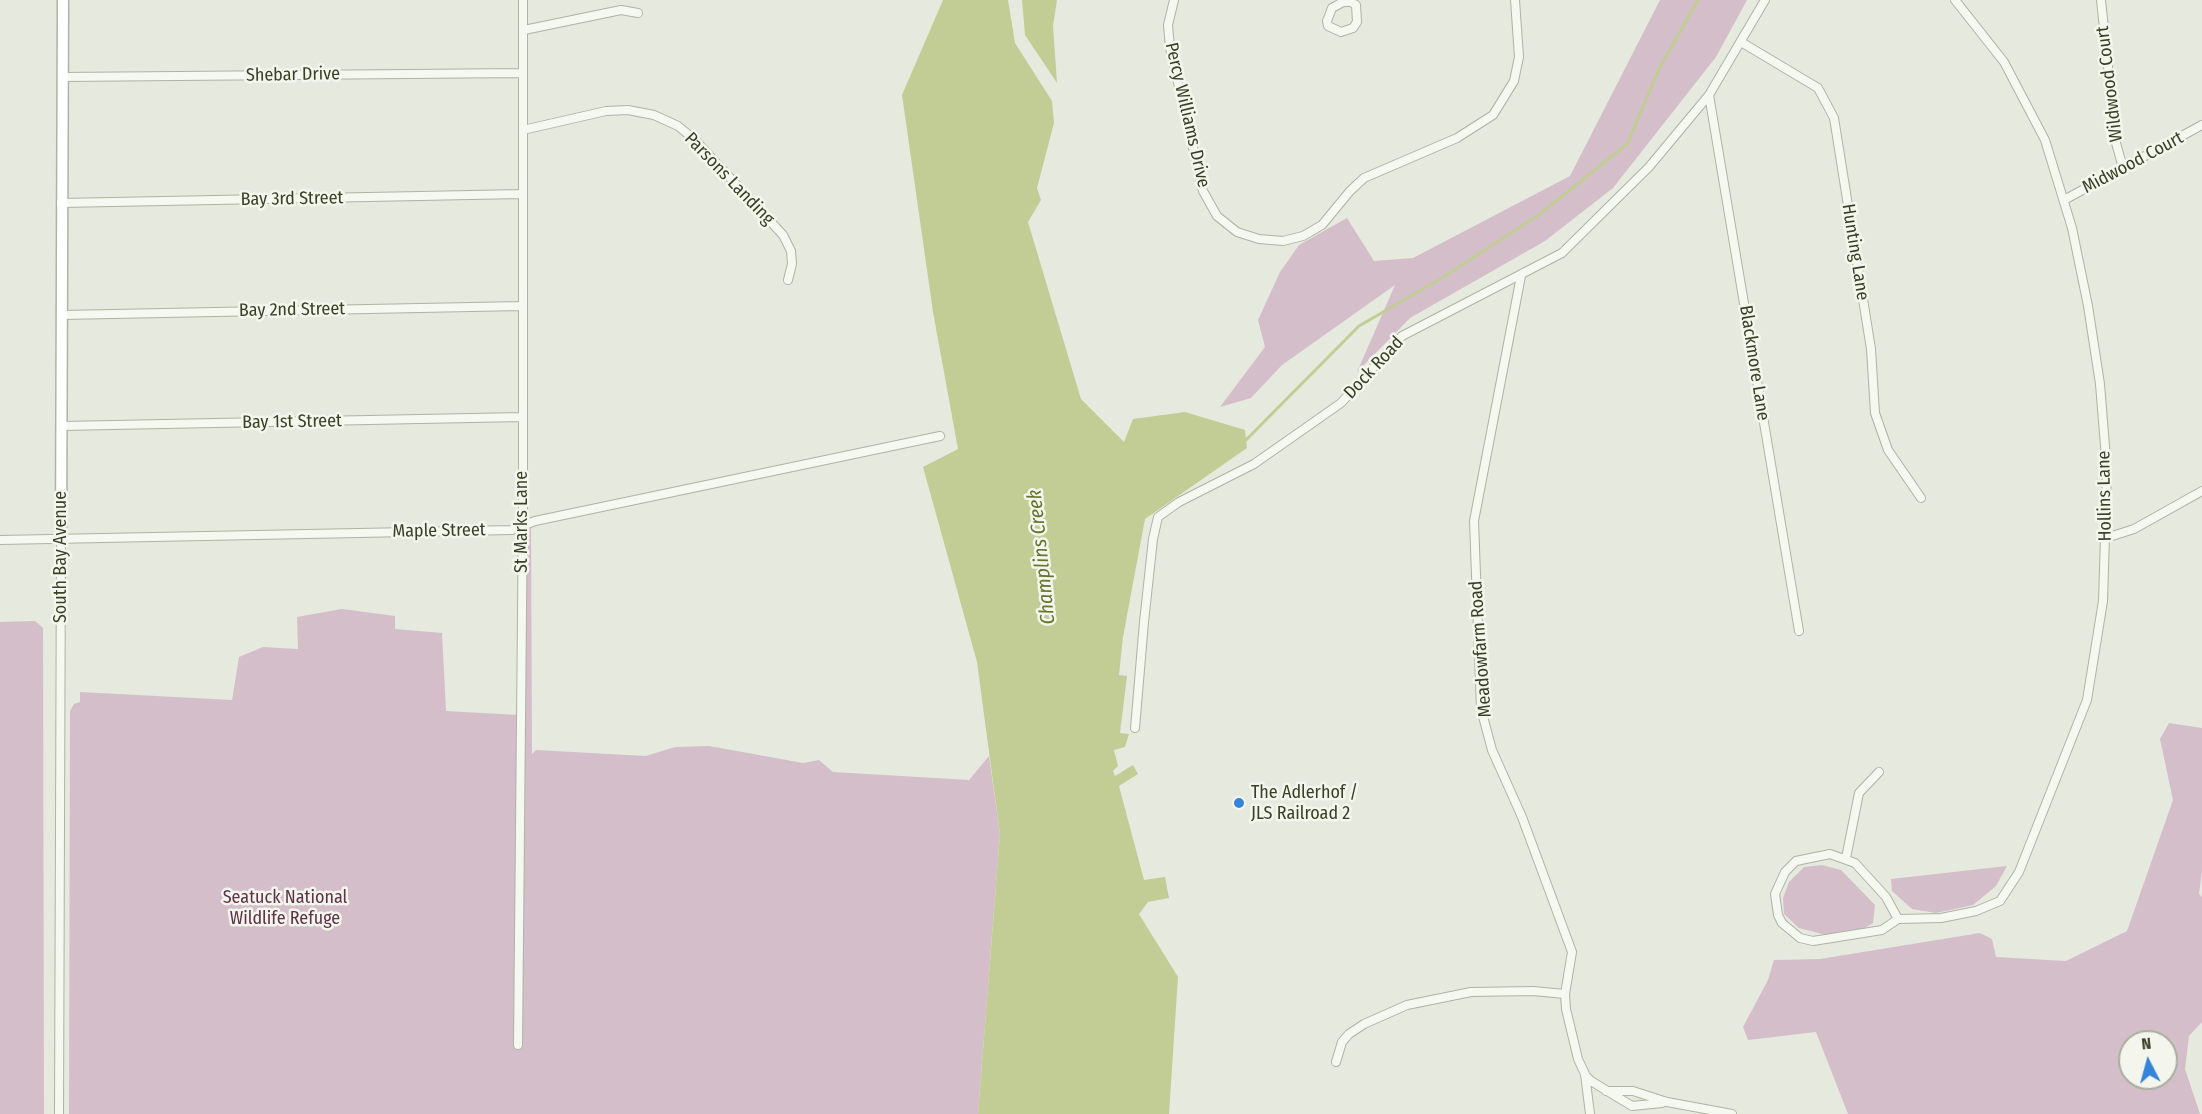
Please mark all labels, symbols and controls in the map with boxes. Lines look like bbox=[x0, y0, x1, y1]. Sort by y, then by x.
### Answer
street label: Wildwood Court bbox=[2092, 25, 2128, 143]
street label: Percy Williams Drive bbox=[1160, 40, 1214, 190]
street label: Shebar Drive bbox=[246, 63, 340, 87]
street label: Midwood Court bbox=[2079, 127, 2187, 199]
street label: Parsons Landing bbox=[679, 128, 779, 230]
street label: Bay 3rd Street bbox=[240, 187, 344, 211]
street label: Hunting Lane bbox=[1837, 202, 1873, 302]
street label: Bay 2nd Street bbox=[239, 298, 345, 322]
street label: Blackmore Lane bbox=[1734, 304, 1774, 422]
street label: Dock Road bbox=[1340, 332, 1408, 404]
street label: Bay 1st Street bbox=[242, 410, 342, 434]
street label: Hollins Lane bbox=[2093, 450, 2117, 542]
street label: St Marks Lane bbox=[511, 471, 533, 573]
water label: Champlins Creek bbox=[1023, 488, 1061, 626]
street label: South Bay Avenue bbox=[50, 491, 72, 623]
street label: Maple Street bbox=[392, 519, 486, 543]
street label: Meadowfarm Road bbox=[1465, 580, 1497, 718]
place label: The Adlerhof / JLS Railroad 2 bbox=[1251, 782, 1358, 824]
marker: The Adlerhof / JLS Railroad 2 bbox=[1232, 796, 1246, 810]
park label: Seatuck National Wildlife Refuge bbox=[223, 887, 347, 930]
north arrow bbox=[2118, 1030, 2178, 1090]
text: N bbox=[2141, 1034, 2152, 1054]

